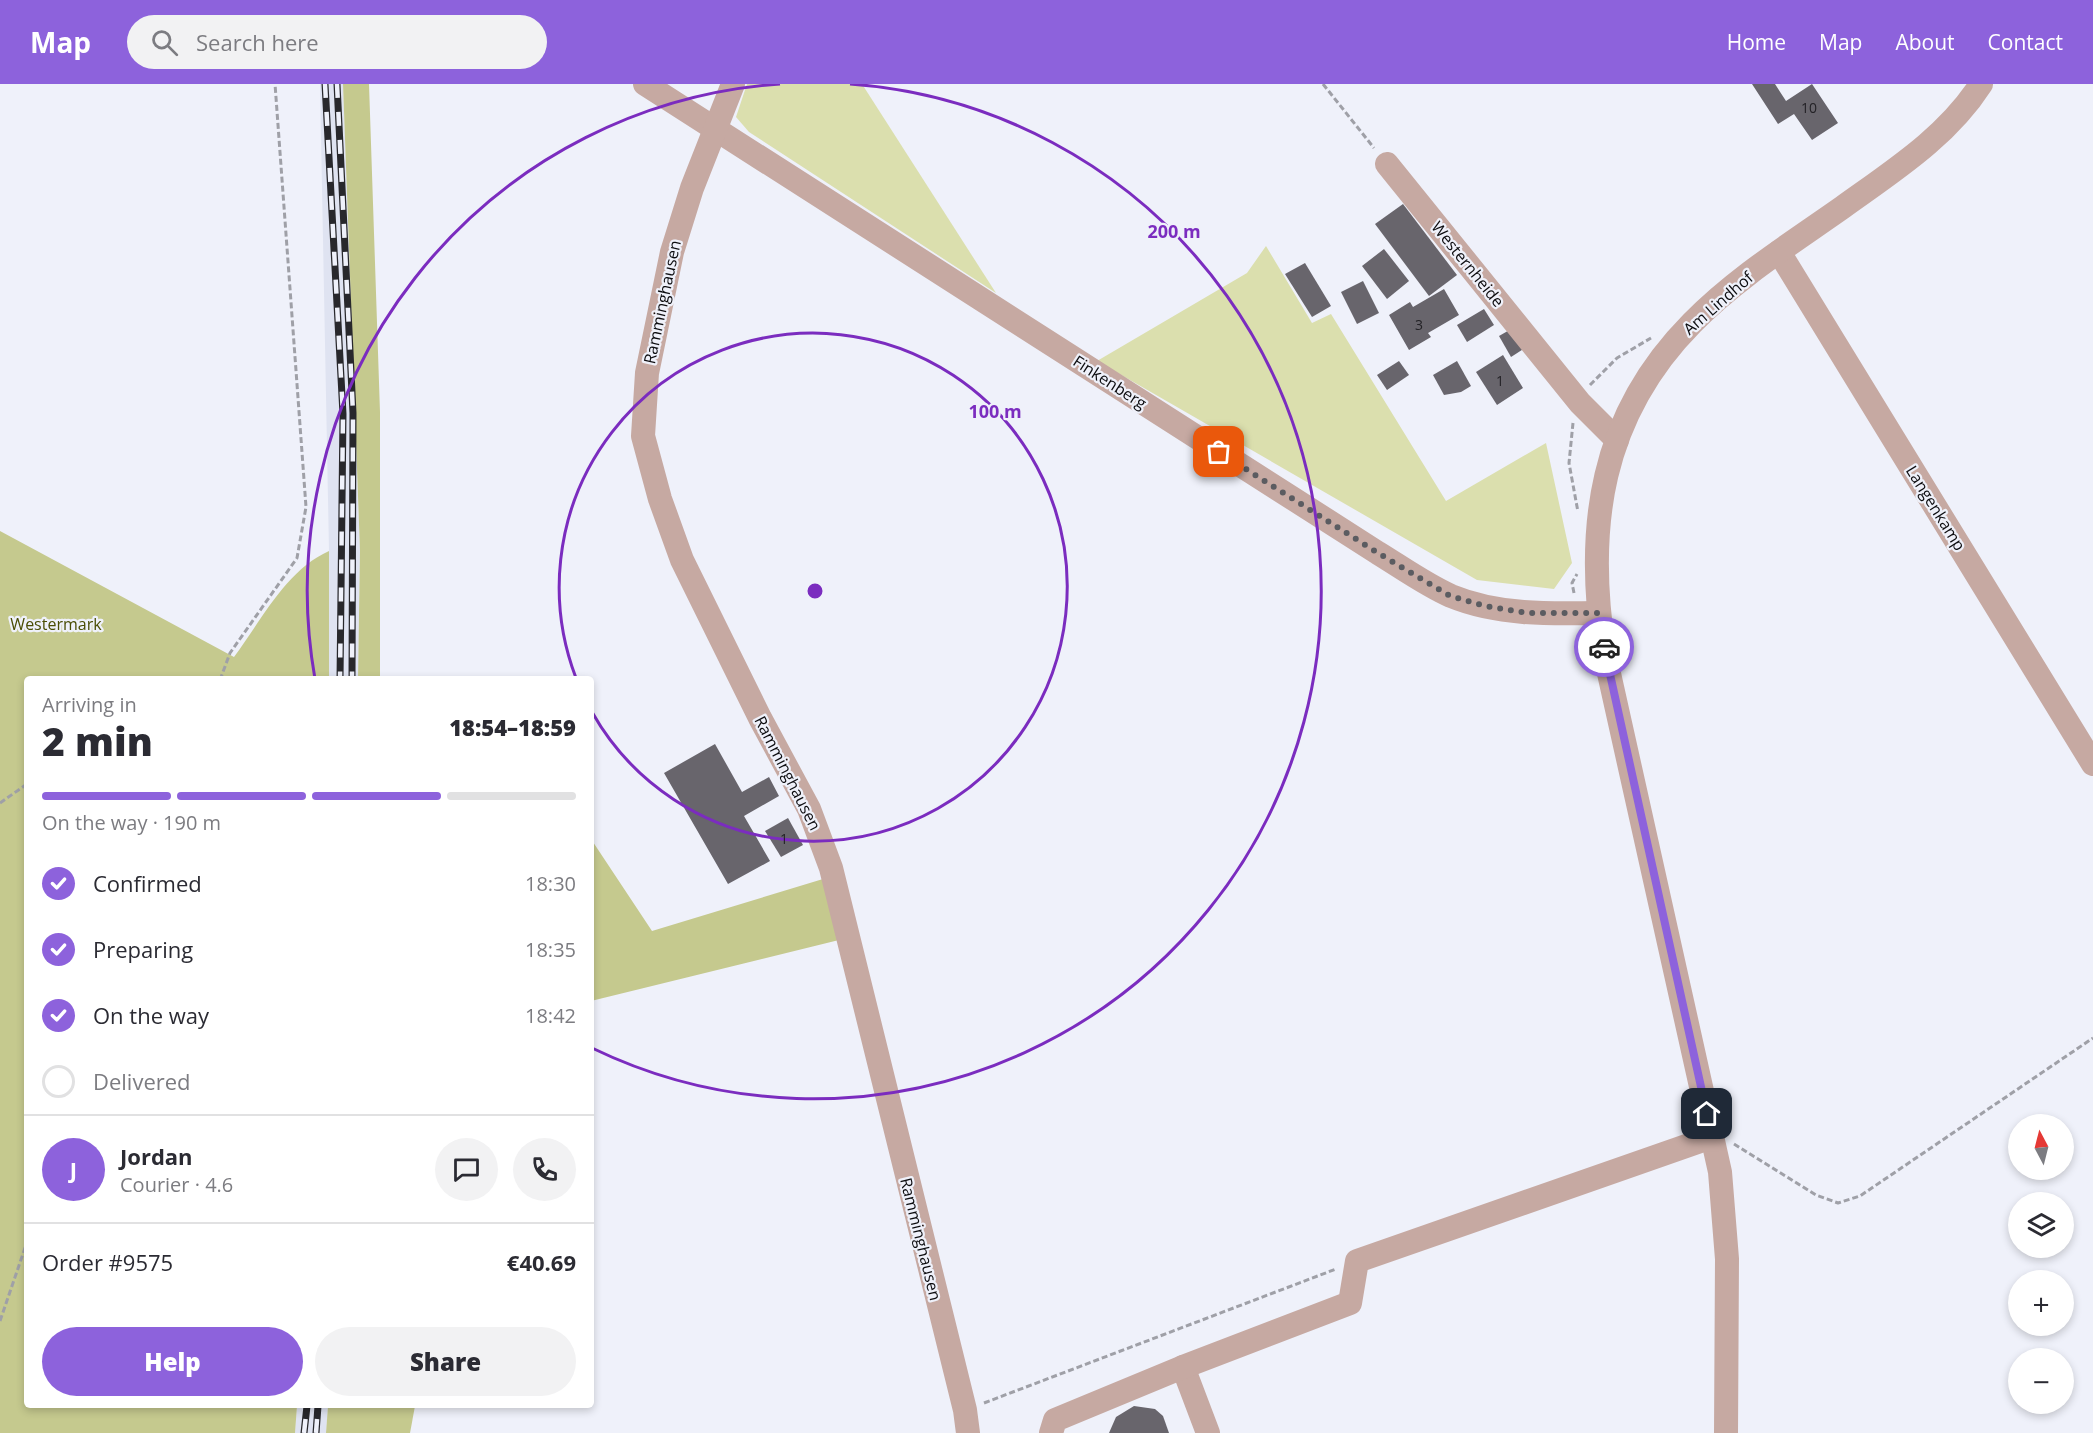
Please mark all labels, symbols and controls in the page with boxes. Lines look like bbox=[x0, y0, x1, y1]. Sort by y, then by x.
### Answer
search box bbox=[127, 15, 547, 69]
text: Map bbox=[30, 23, 91, 61]
icon: search bbox=[148, 26, 181, 59]
text: Search here bbox=[196, 27, 319, 57]
text: Home bbox=[1727, 28, 1786, 56]
text: Map bbox=[1819, 28, 1862, 56]
text: About bbox=[1895, 28, 1955, 56]
text: Contact bbox=[1988, 28, 2063, 56]
house number: 10 bbox=[1801, 98, 1817, 117]
street label: Westernheide bbox=[1427, 217, 1509, 311]
text: 200 m bbox=[1147, 219, 1201, 243]
street label: Ramminghausen bbox=[638, 238, 686, 366]
street label: Am Lindhof bbox=[1678, 265, 1759, 339]
house number: 3 bbox=[1415, 315, 1423, 334]
street label: Finkenberg bbox=[1069, 350, 1151, 414]
house number: 1 bbox=[1496, 371, 1504, 390]
text: 100 m bbox=[968, 399, 1022, 423]
pin bbox=[1193, 426, 1244, 477]
icon: bag bbox=[1202, 435, 1235, 468]
street label: Langenkamp bbox=[1901, 461, 1971, 555]
centre of rings bbox=[805, 581, 825, 601]
park label: Westermark bbox=[10, 613, 102, 635]
courier bbox=[1574, 617, 1634, 677]
icon: car bbox=[1588, 631, 1621, 664]
text: Arriving in bbox=[42, 691, 137, 718]
text: 18:54–18:59 bbox=[449, 712, 576, 742]
street label: Ramminghausen bbox=[750, 712, 826, 834]
text: 2 min bbox=[42, 714, 153, 767]
text: On the way · 190 m bbox=[42, 809, 221, 836]
house number: 1 bbox=[780, 829, 788, 848]
icon: check bbox=[42, 867, 75, 900]
text: Confirmed bbox=[93, 868, 202, 898]
text: 18:30 bbox=[525, 870, 576, 897]
icon: check bbox=[42, 933, 75, 966]
text: Preparing bbox=[93, 934, 193, 964]
text: 18:35 bbox=[525, 936, 576, 963]
icon: check bbox=[42, 999, 75, 1032]
text: On the way bbox=[93, 1000, 209, 1030]
text: 18:42 bbox=[525, 1002, 576, 1029]
text: Delivered bbox=[93, 1066, 191, 1096]
pin bbox=[1681, 1088, 1732, 1139]
icon: home bbox=[1690, 1097, 1723, 1130]
north arrow bbox=[2008, 1114, 2074, 1180]
map controls bbox=[2008, 1114, 2074, 1414]
button: chat bbox=[435, 1138, 498, 1201]
button: phone bbox=[513, 1138, 576, 1201]
text: Jordan bbox=[120, 1141, 193, 1171]
text: J bbox=[70, 1154, 77, 1184]
text: Courier · 4.6 bbox=[120, 1171, 233, 1198]
street label: Ramminghausen bbox=[895, 1175, 947, 1303]
button: layers bbox=[2008, 1192, 2074, 1258]
text: Order #9575 bbox=[42, 1247, 173, 1277]
text: €40.69 bbox=[507, 1247, 576, 1277]
button: + bbox=[2008, 1270, 2074, 1336]
button: Help bbox=[42, 1327, 303, 1396]
button: Share bbox=[315, 1327, 576, 1396]
button: − bbox=[2008, 1348, 2074, 1414]

